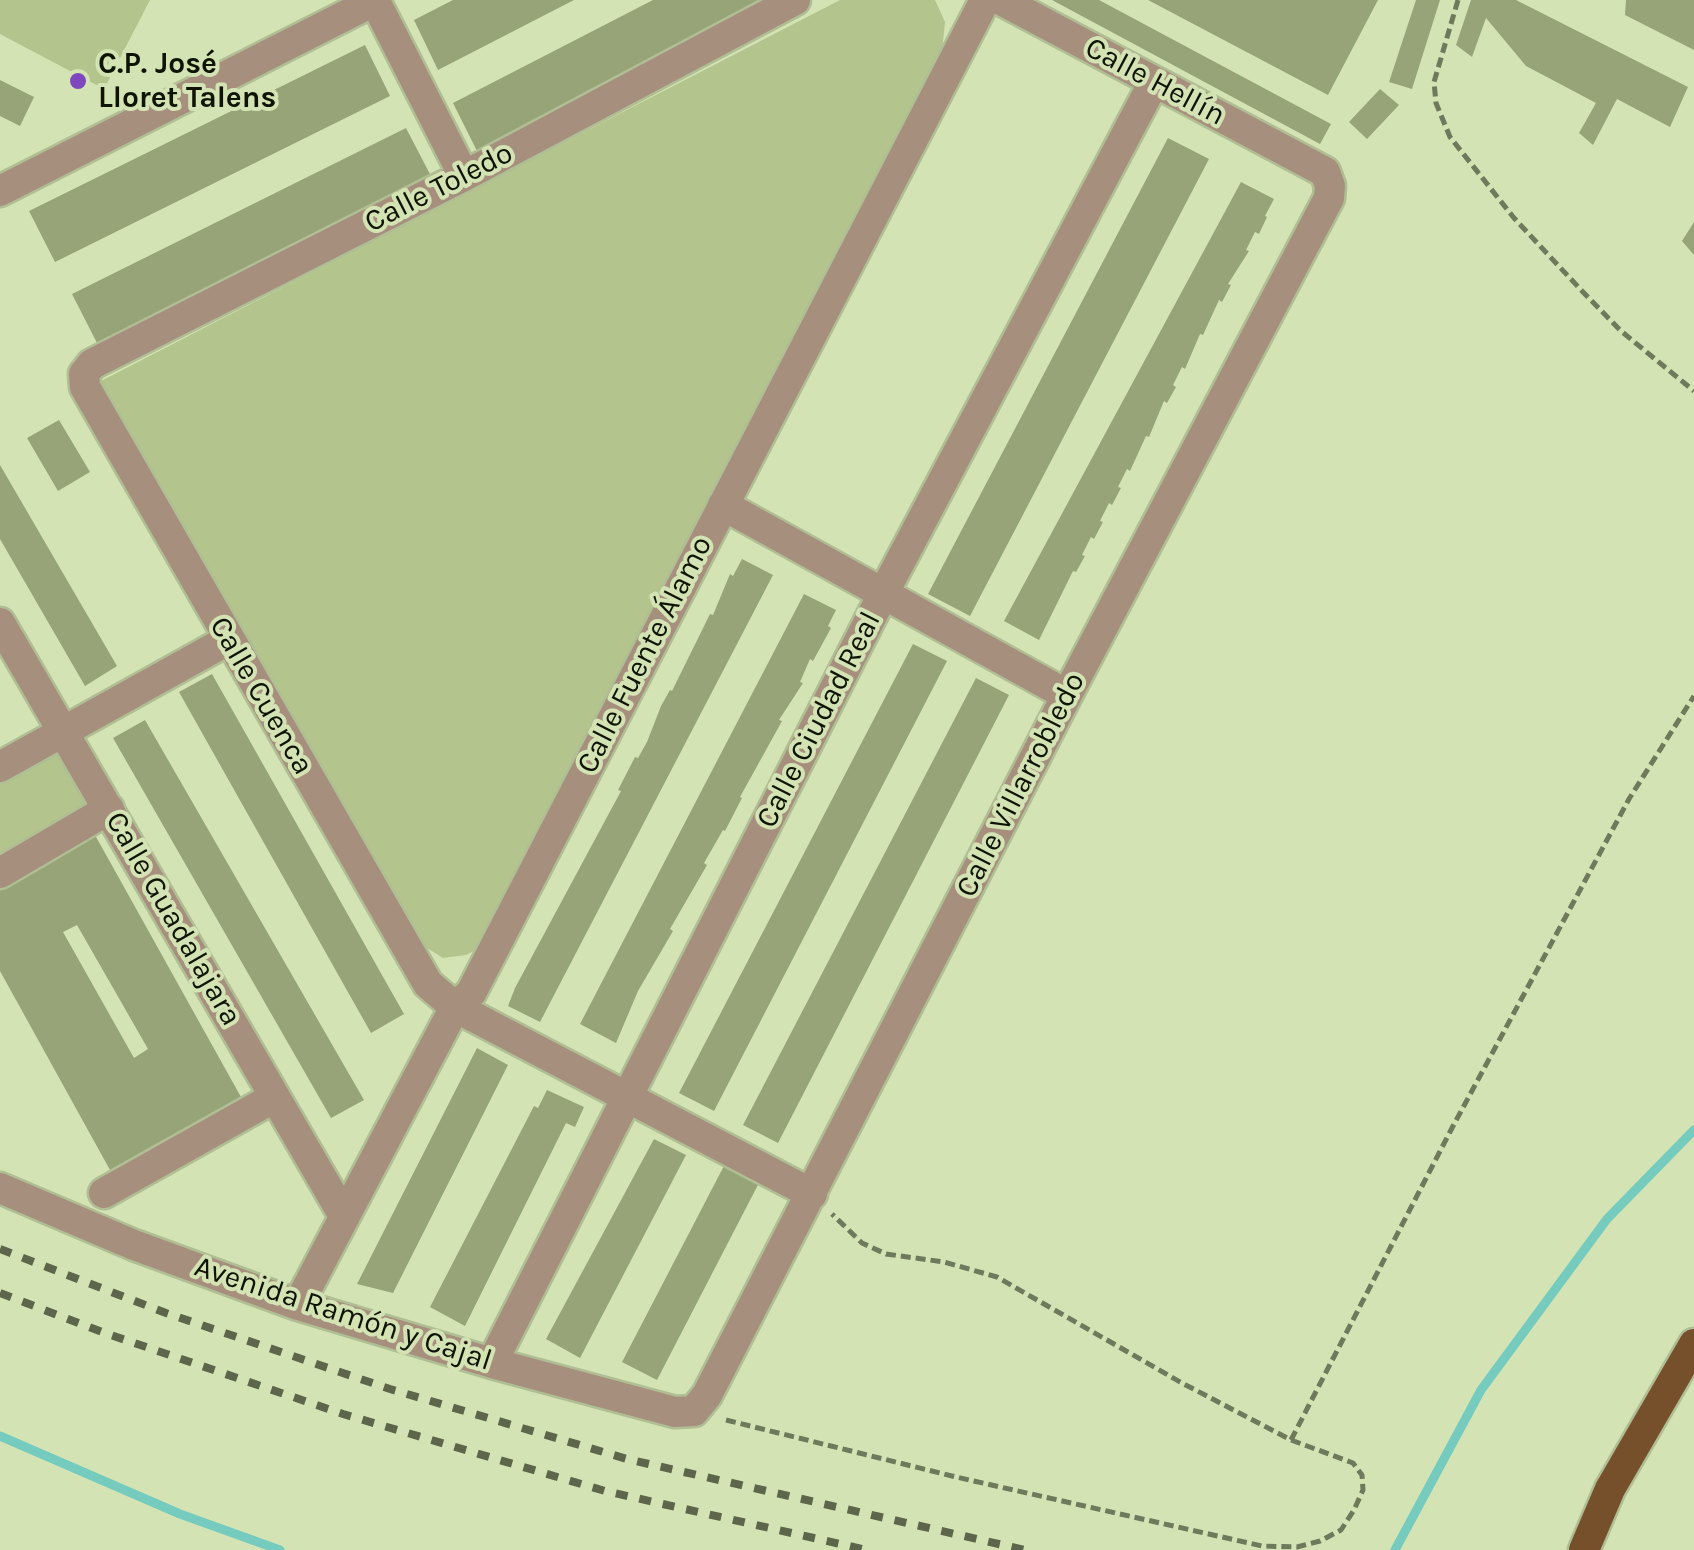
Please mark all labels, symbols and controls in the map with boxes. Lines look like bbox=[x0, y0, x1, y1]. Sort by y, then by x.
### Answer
street label: Calle Hellín bbox=[1079, 30, 1231, 134]
place label: C.P. José Lloret Talens bbox=[98, 46, 276, 116]
marker: C.P. José Lloret Talens bbox=[67, 70, 89, 92]
street label: Calle Toledo bbox=[359, 135, 519, 241]
street label: Calle Fuente Álamo bbox=[570, 530, 720, 780]
street label: Calle Ciudad Real bbox=[749, 606, 889, 834]
street label: Calle Cuenca bbox=[201, 611, 321, 781]
street label: Calle Villarrobledo bbox=[949, 667, 1093, 903]
street label: Calle Guadalajara bbox=[97, 806, 249, 1032]
street label: Avenida Ramón y Cajal bbox=[190, 1249, 496, 1379]

